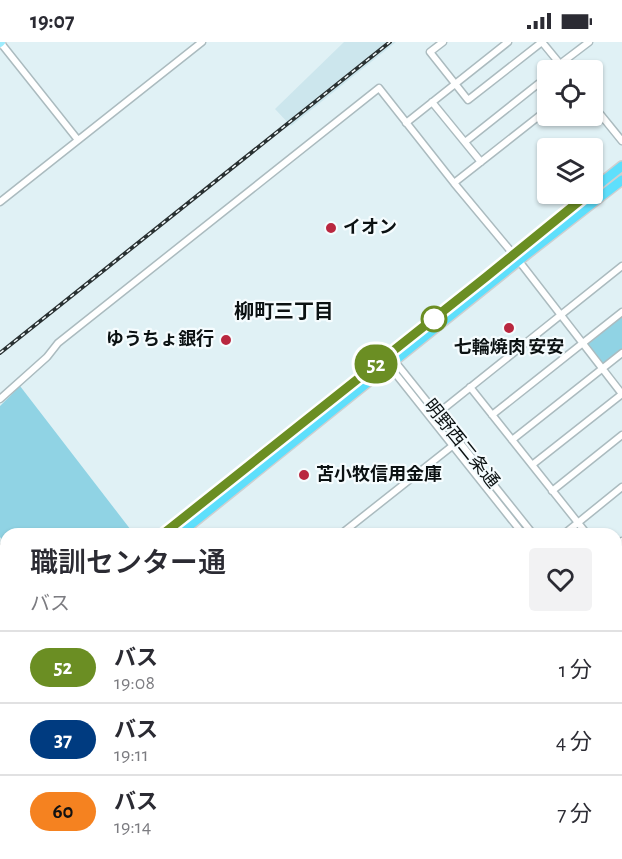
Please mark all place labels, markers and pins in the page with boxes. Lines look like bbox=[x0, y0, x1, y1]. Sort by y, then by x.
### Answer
place label: イオン bbox=[343, 218, 397, 237]
marker: イオン bbox=[324, 221, 338, 235]
unlabelled marker bbox=[421, 306, 447, 332]
marker: 七輪焼肉 安安 bbox=[502, 321, 516, 335]
place label: ゆうちょ銀行 bbox=[106, 328, 214, 349]
marker: ゆうちょ銀行 bbox=[219, 333, 233, 347]
place label: 七輪焼肉 安安 bbox=[454, 337, 564, 357]
place label: 苫小牧信用金庫 bbox=[316, 464, 442, 484]
marker: 苫小牧信用金庫 bbox=[297, 468, 311, 482]

